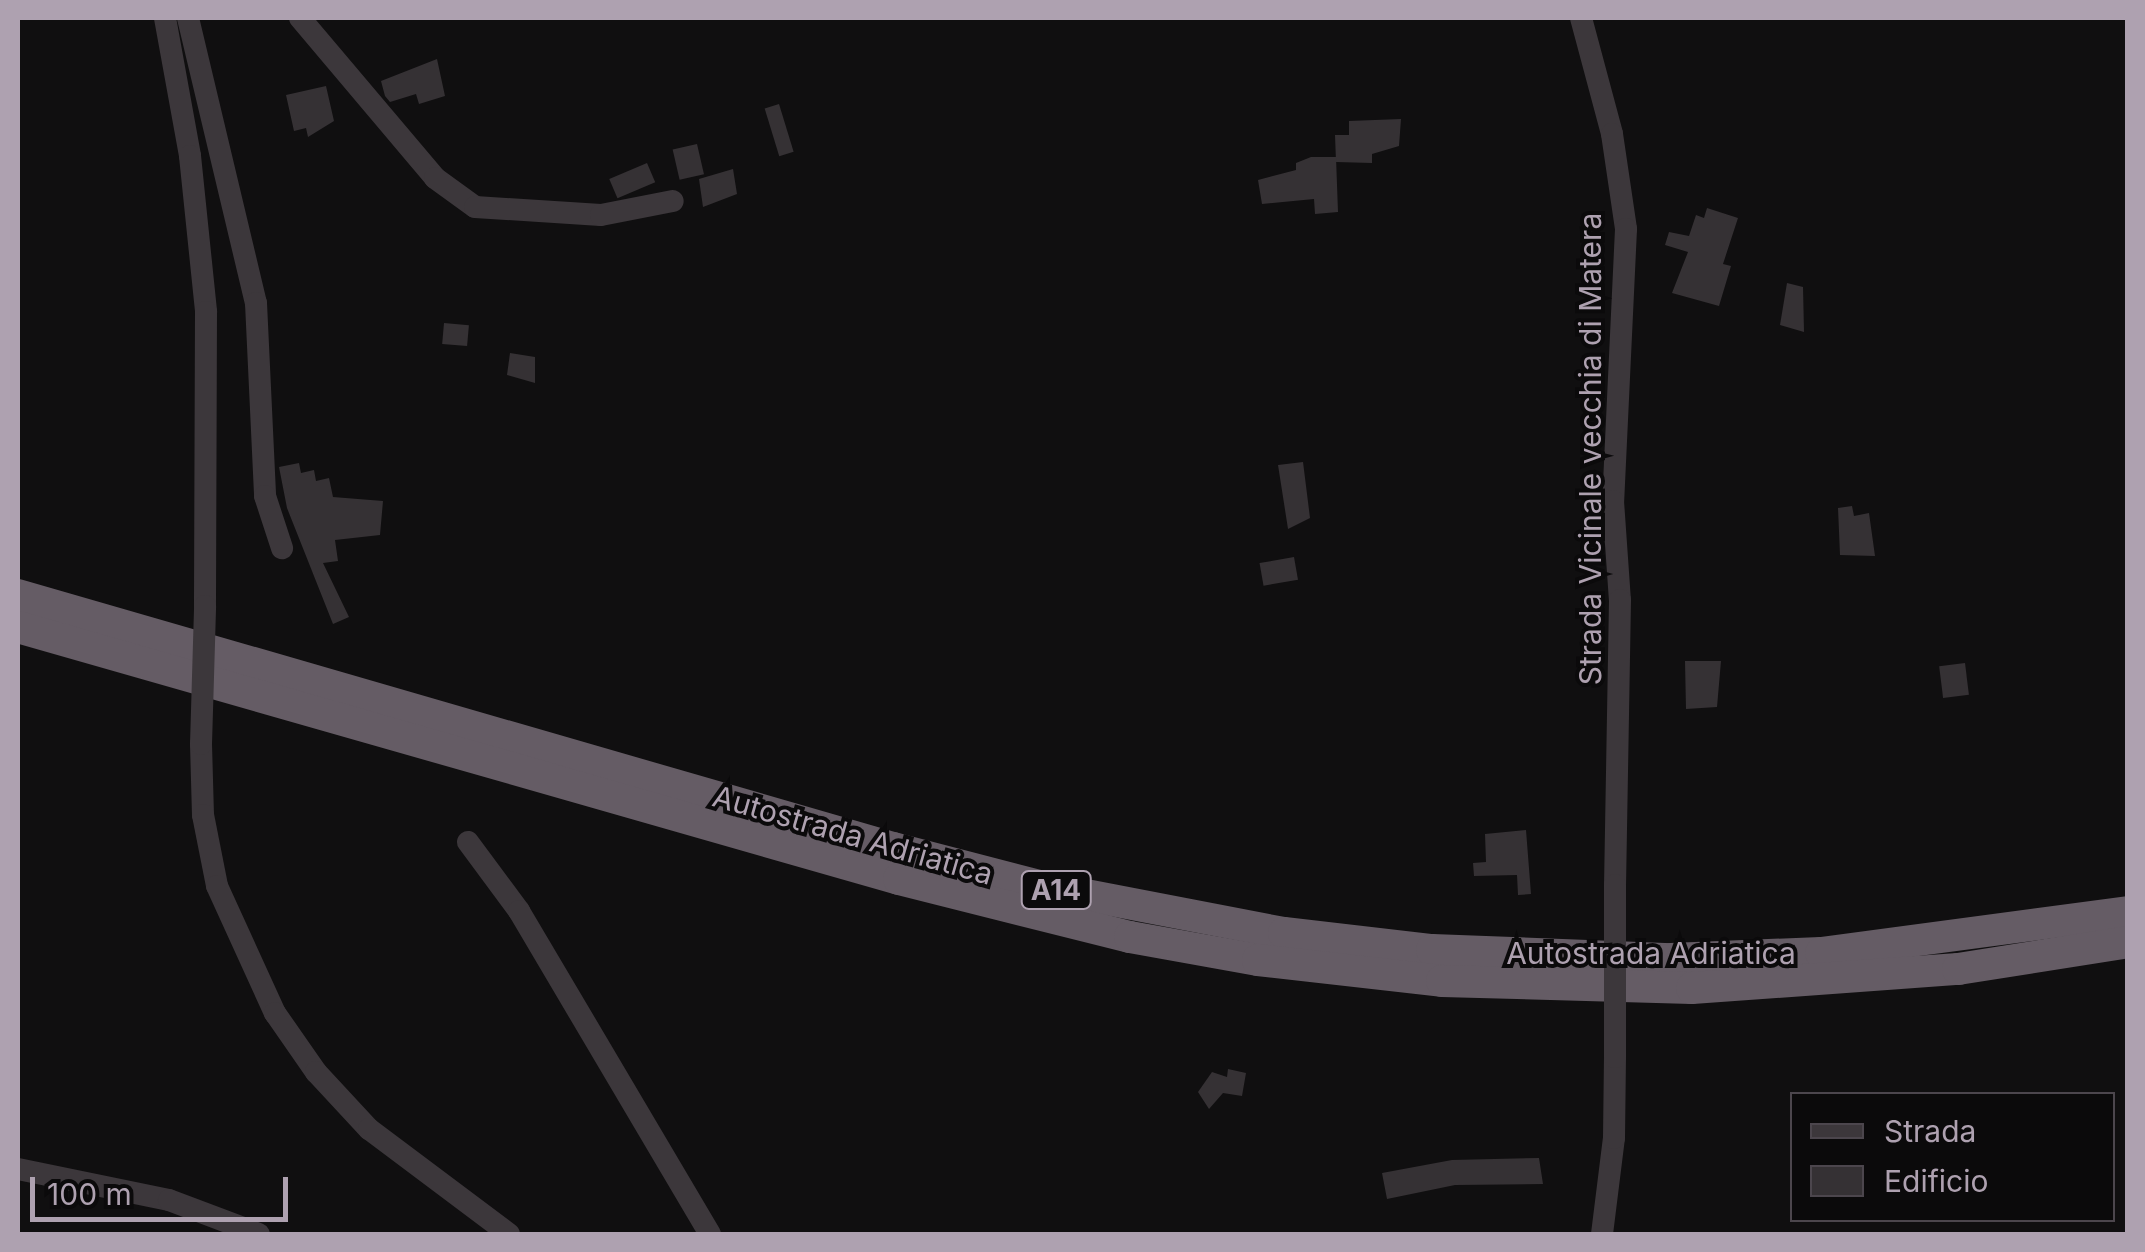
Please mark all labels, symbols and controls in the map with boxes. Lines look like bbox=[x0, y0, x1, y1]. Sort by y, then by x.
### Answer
street label: Strada Vicinale vecchia di Matera bbox=[1572, 213, 1608, 685]
street label: Autostrada Adriatica bbox=[709, 778, 997, 892]
road number: A14 bbox=[1018, 867, 1094, 913]
street label: Autostrada Adriatica bbox=[1506, 935, 1796, 971]
legend bbox=[1790, 1092, 2115, 1222]
text: Strada bbox=[1884, 1113, 1976, 1149]
scale bar bbox=[35, 1157, 292, 1219]
text: Edificio bbox=[1884, 1163, 1988, 1199]
text: 100 m bbox=[47, 1176, 132, 1212]

